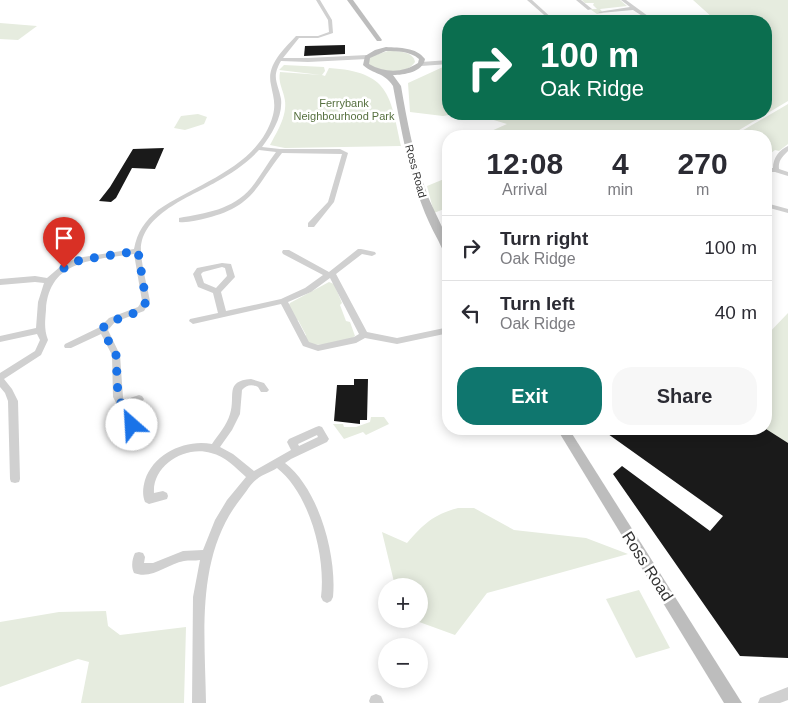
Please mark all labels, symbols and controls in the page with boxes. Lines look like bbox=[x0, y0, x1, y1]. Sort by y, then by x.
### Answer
icon: right bbox=[457, 35, 522, 100]
text: 100 m bbox=[540, 35, 639, 74]
text: Oak Ridge bbox=[540, 76, 644, 101]
park label: Ferrybank Neighbourhood Park bbox=[294, 97, 395, 122]
street label: Ross Road bbox=[403, 143, 429, 199]
text: 12:08 bbox=[486, 147, 563, 180]
text: 4 bbox=[612, 147, 629, 180]
text: 270 bbox=[678, 147, 728, 180]
text: Arrival bbox=[502, 181, 547, 198]
text: min bbox=[607, 181, 633, 198]
text: m bbox=[696, 181, 709, 198]
pin bbox=[43, 217, 85, 268]
icon: arrive bbox=[50, 224, 78, 252]
text: Turn right bbox=[500, 228, 588, 249]
icon: right bbox=[457, 234, 485, 262]
text: 100 m bbox=[704, 237, 757, 258]
text: Oak Ridge bbox=[500, 250, 576, 267]
text: Turn left bbox=[500, 293, 575, 314]
icon: left bbox=[457, 299, 485, 327]
text: 40 m bbox=[715, 302, 757, 323]
text: Oak Ridge bbox=[500, 315, 576, 332]
button: Exit bbox=[457, 367, 602, 425]
button: Share bbox=[612, 367, 757, 425]
position arrow bbox=[105, 398, 157, 450]
street label: Ross Road bbox=[619, 528, 676, 604]
map controls bbox=[378, 578, 428, 688]
button: + bbox=[378, 578, 428, 628]
button: − bbox=[378, 638, 428, 688]

